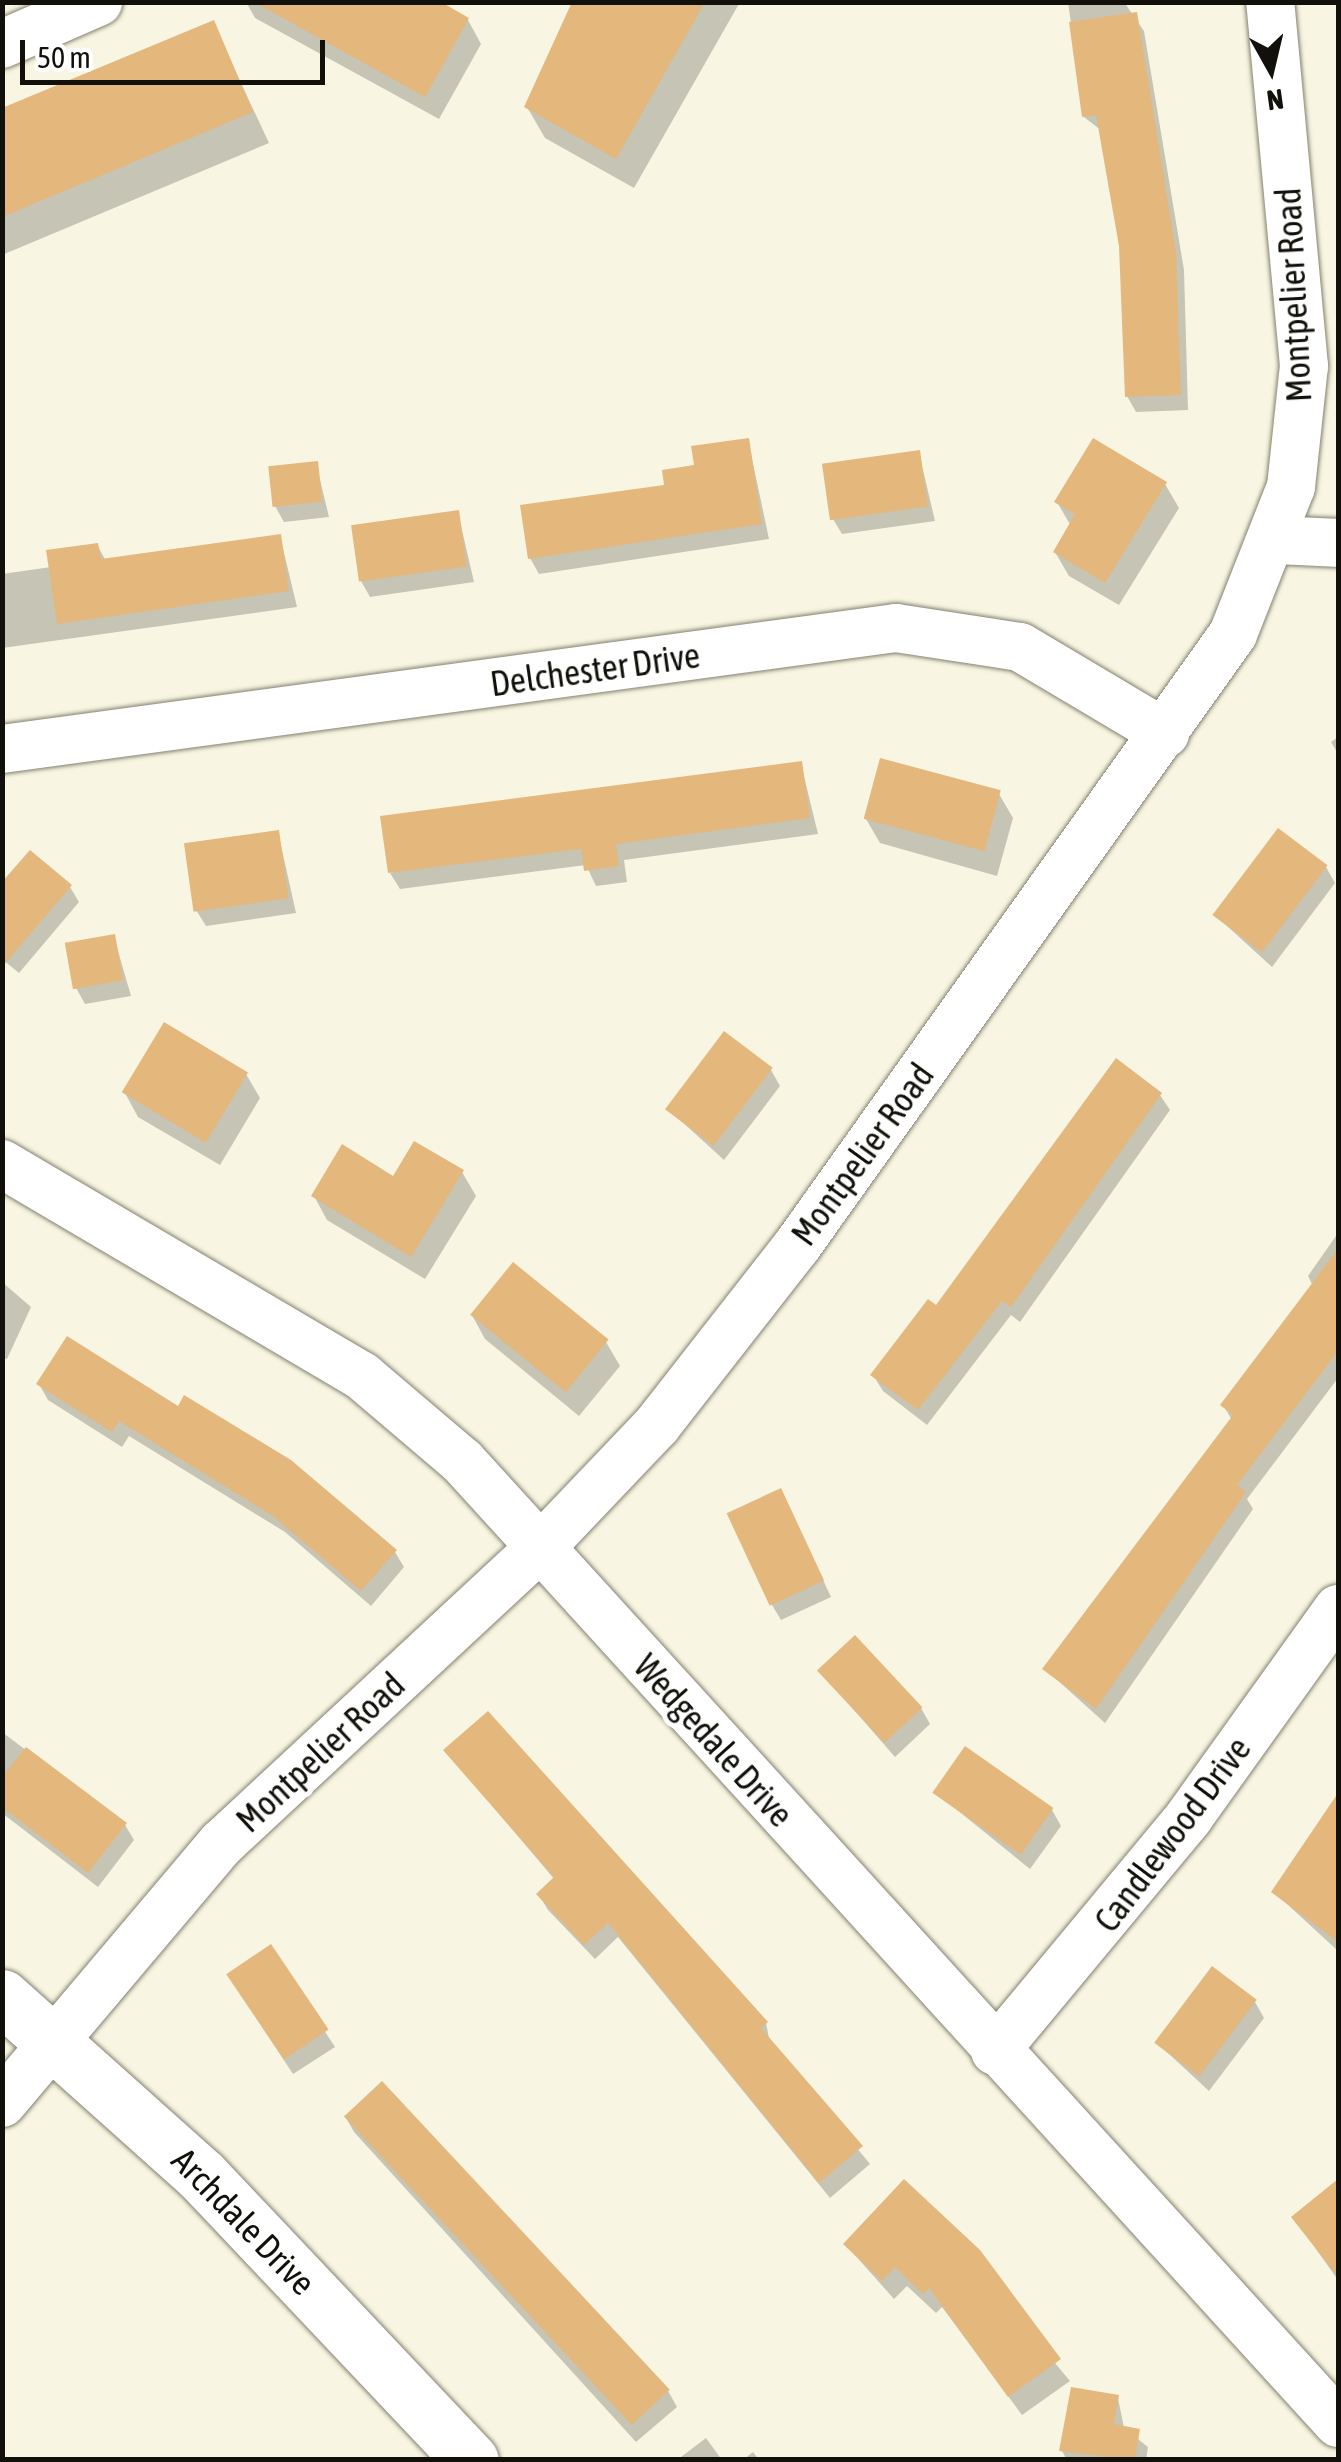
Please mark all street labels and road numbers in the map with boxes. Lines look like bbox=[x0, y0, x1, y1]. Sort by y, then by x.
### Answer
street label: Montpelier Road bbox=[1266, 187, 1320, 403]
street label: Delchester Drive bbox=[487, 634, 703, 704]
street label: Montpelier Road bbox=[782, 1055, 942, 1253]
street label: Wedgedale Drive bbox=[626, 1645, 802, 1835]
street label: Montpelier Road bbox=[227, 1663, 413, 1841]
street label: Candlewood Drive bbox=[1085, 1728, 1259, 1940]
street label: Archdale Drive bbox=[164, 2139, 324, 2303]

